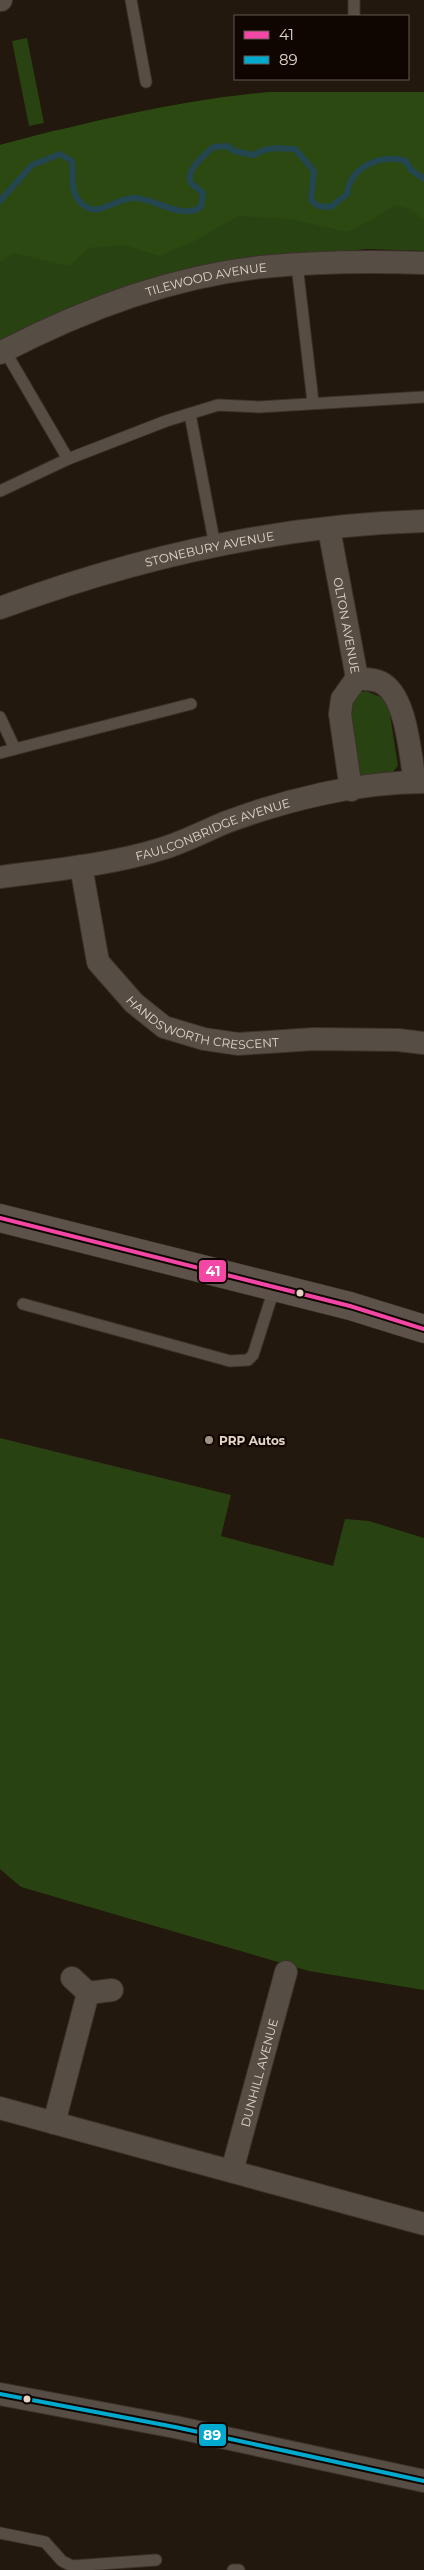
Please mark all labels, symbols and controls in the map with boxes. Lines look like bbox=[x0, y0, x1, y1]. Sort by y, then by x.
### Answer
legend bbox=[234, 15, 409, 80]
text: 41 bbox=[279, 25, 294, 44]
text: 89 bbox=[279, 50, 298, 69]
street label: TILEWOOD AVENUE bbox=[144, 259, 267, 299]
street label: STONEBURY AVENUE bbox=[143, 528, 275, 569]
street label: OLTON AVENUE bbox=[331, 576, 363, 675]
street label: FAULCONBRIDGE AVENUE bbox=[134, 795, 292, 863]
street label: HANDSWORTH CRESCENT bbox=[123, 992, 279, 1051]
line badge: 41 bbox=[198, 1259, 227, 1283]
text: 41 bbox=[206, 1262, 220, 1280]
unlabelled marker bbox=[295, 1288, 305, 1298]
place label: PRP Autos bbox=[219, 1433, 286, 1448]
marker: PRP Autos bbox=[203, 1434, 215, 1446]
street label: DUNHILL AVENUE bbox=[237, 2017, 281, 2128]
unlabelled marker bbox=[22, 2394, 32, 2404]
line badge: 89 bbox=[198, 2423, 227, 2447]
text: 89 bbox=[203, 2426, 221, 2444]

